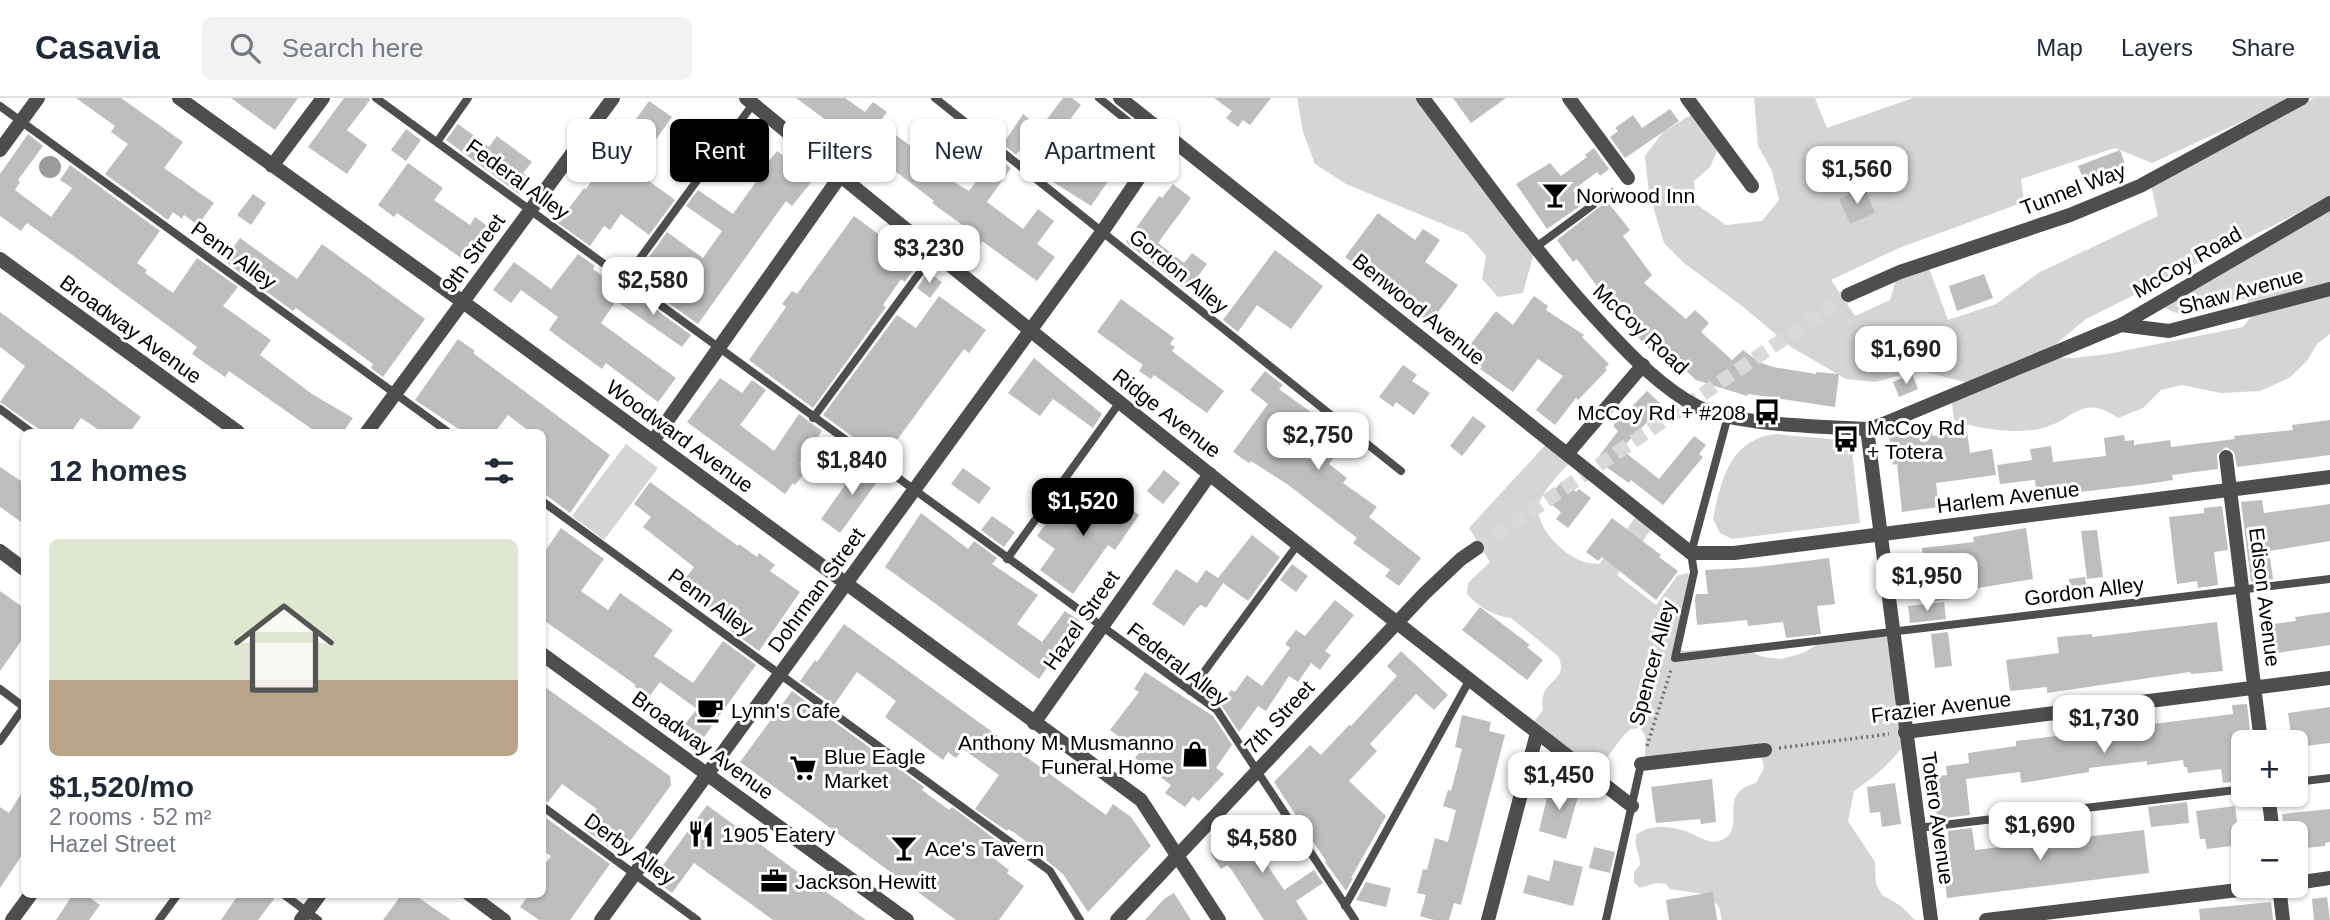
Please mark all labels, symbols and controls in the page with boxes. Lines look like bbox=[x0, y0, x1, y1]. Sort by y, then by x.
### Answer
search box bbox=[202, 17, 692, 80]
text: Casavia bbox=[35, 29, 160, 66]
icon: search bbox=[226, 29, 264, 67]
text: Search here bbox=[282, 33, 423, 63]
text: Map bbox=[2036, 34, 2083, 61]
text: Layers bbox=[2121, 34, 2193, 61]
text: Share bbox=[2231, 34, 2295, 61]
chip: Buy bbox=[567, 119, 656, 182]
chip: Rent bbox=[670, 119, 769, 182]
chip: Filters bbox=[783, 119, 896, 182]
chip: New bbox=[910, 119, 1006, 182]
chip: Apartment bbox=[1020, 119, 1179, 182]
street label: Federal Alley bbox=[462, 134, 574, 224]
pin: $1,560 bbox=[1800, 146, 1914, 206]
text: $1,560 bbox=[1822, 156, 1892, 182]
street label: Tunnel Way bbox=[2017, 158, 2129, 220]
bar icon: Norwood Inn bbox=[1540, 180, 1570, 210]
place label: Norwood Inn bbox=[1576, 184, 1695, 207]
street label: 9th Street bbox=[437, 209, 509, 297]
street label: Penn Alley bbox=[187, 217, 281, 294]
street label: McCoy Road bbox=[2129, 222, 2245, 302]
street label: Gordon Alley bbox=[1125, 224, 1233, 318]
pin: $3,230 bbox=[872, 226, 986, 285]
text: $3,230 bbox=[894, 235, 964, 261]
street label: Benwood Avenue bbox=[1348, 249, 1490, 369]
pin: $2,580 bbox=[596, 258, 710, 317]
street label: Shaw Avenue bbox=[2176, 263, 2306, 319]
text: $2,580 bbox=[618, 267, 688, 293]
street label: Broadway Avenue bbox=[56, 270, 206, 388]
street label: McCoy Road bbox=[1589, 279, 1693, 379]
pin: $1,690 bbox=[1849, 327, 1963, 386]
text: $1,690 bbox=[1871, 336, 1941, 362]
street label: Ridge Avenue bbox=[1109, 364, 1225, 462]
street label: Woodward Avenue bbox=[602, 375, 758, 497]
bus stop icon: McCoy Rd + #208 bbox=[1752, 397, 1782, 427]
place label: McCoy Rd + #208 bbox=[1577, 401, 1746, 424]
pin: $2,750 bbox=[1261, 412, 1375, 472]
place label: McCoy Rd + Totera bbox=[1867, 416, 1965, 463]
text: $2,750 bbox=[1283, 422, 1353, 448]
bus stop icon: McCoy Rd + Totera bbox=[1831, 424, 1861, 454]
pin: $1,840 bbox=[795, 438, 909, 497]
text: $1,840 bbox=[817, 447, 887, 473]
icon: filters bbox=[480, 452, 518, 490]
text: 12 homes bbox=[49, 454, 187, 487]
street label: Harlem Avenue bbox=[1936, 477, 2080, 517]
pin: $1,520 bbox=[1026, 478, 1140, 538]
text: $1,520 bbox=[1048, 488, 1118, 514]
street label: Dohrman Street bbox=[763, 523, 869, 657]
street label: Edison Avenue bbox=[2245, 526, 2285, 668]
pin: $1,950 bbox=[1870, 554, 1984, 613]
text: $1,950 bbox=[1892, 563, 1962, 589]
street label: Penn Alley bbox=[664, 564, 758, 641]
street label: Hazel Street bbox=[1038, 566, 1124, 674]
street label: Gordon Alley bbox=[2023, 572, 2146, 610]
icon: home bbox=[221, 585, 347, 711]
street label: Spencer Alley bbox=[1624, 598, 1680, 728]
street label: Federal Alley bbox=[1123, 618, 1233, 711]
street label: 7th Street bbox=[1240, 676, 1319, 758]
street label: Broadway Avenue bbox=[628, 686, 778, 804]
street label: Frazier Avenue bbox=[1870, 687, 2012, 727]
cafe icon: Lynn's Cafe bbox=[695, 695, 725, 725]
pin: $1,730 bbox=[2047, 696, 2161, 755]
place label: Lynn's Cafe bbox=[731, 699, 840, 722]
text: $1,730 bbox=[2069, 705, 2139, 731]
map controls bbox=[2231, 730, 2308, 898]
button: + bbox=[2231, 730, 2308, 807]
place label: Anthony M. Musmanno Funeral Home bbox=[958, 731, 1174, 778]
shop icon: Anthony M. Musmanno Funeral Home bbox=[1180, 739, 1210, 769]
place label: Blue Eagle Market bbox=[824, 745, 926, 792]
street label: Totero Avenue bbox=[1917, 750, 1959, 886]
pin: $1,450 bbox=[1502, 752, 1616, 812]
supermarket icon: Blue Eagle Market bbox=[788, 753, 818, 783]
text: $1,450 bbox=[1524, 762, 1594, 788]
text: $1,520/mo bbox=[49, 770, 194, 803]
pin: $1,690 bbox=[1983, 802, 2097, 862]
text: 2 rooms · 52 m² bbox=[49, 804, 211, 830]
street label: Derby Alley bbox=[580, 808, 680, 890]
text: $1,690 bbox=[2005, 812, 2075, 838]
pin: $4,580 bbox=[1205, 816, 1319, 875]
restaurant icon: 1905 Eatery bbox=[686, 819, 716, 849]
button: − bbox=[2231, 821, 2308, 898]
place label: 1905 Eatery bbox=[722, 823, 836, 846]
text: $4,580 bbox=[1227, 825, 1297, 851]
text: Hazel Street bbox=[49, 831, 176, 857]
bar icon: Ace's Tavern bbox=[889, 833, 919, 863]
place label: Ace's Tavern bbox=[925, 837, 1044, 860]
office icon: Jackson Hewitt bbox=[759, 866, 789, 896]
place label: Jackson Hewitt bbox=[795, 870, 936, 893]

